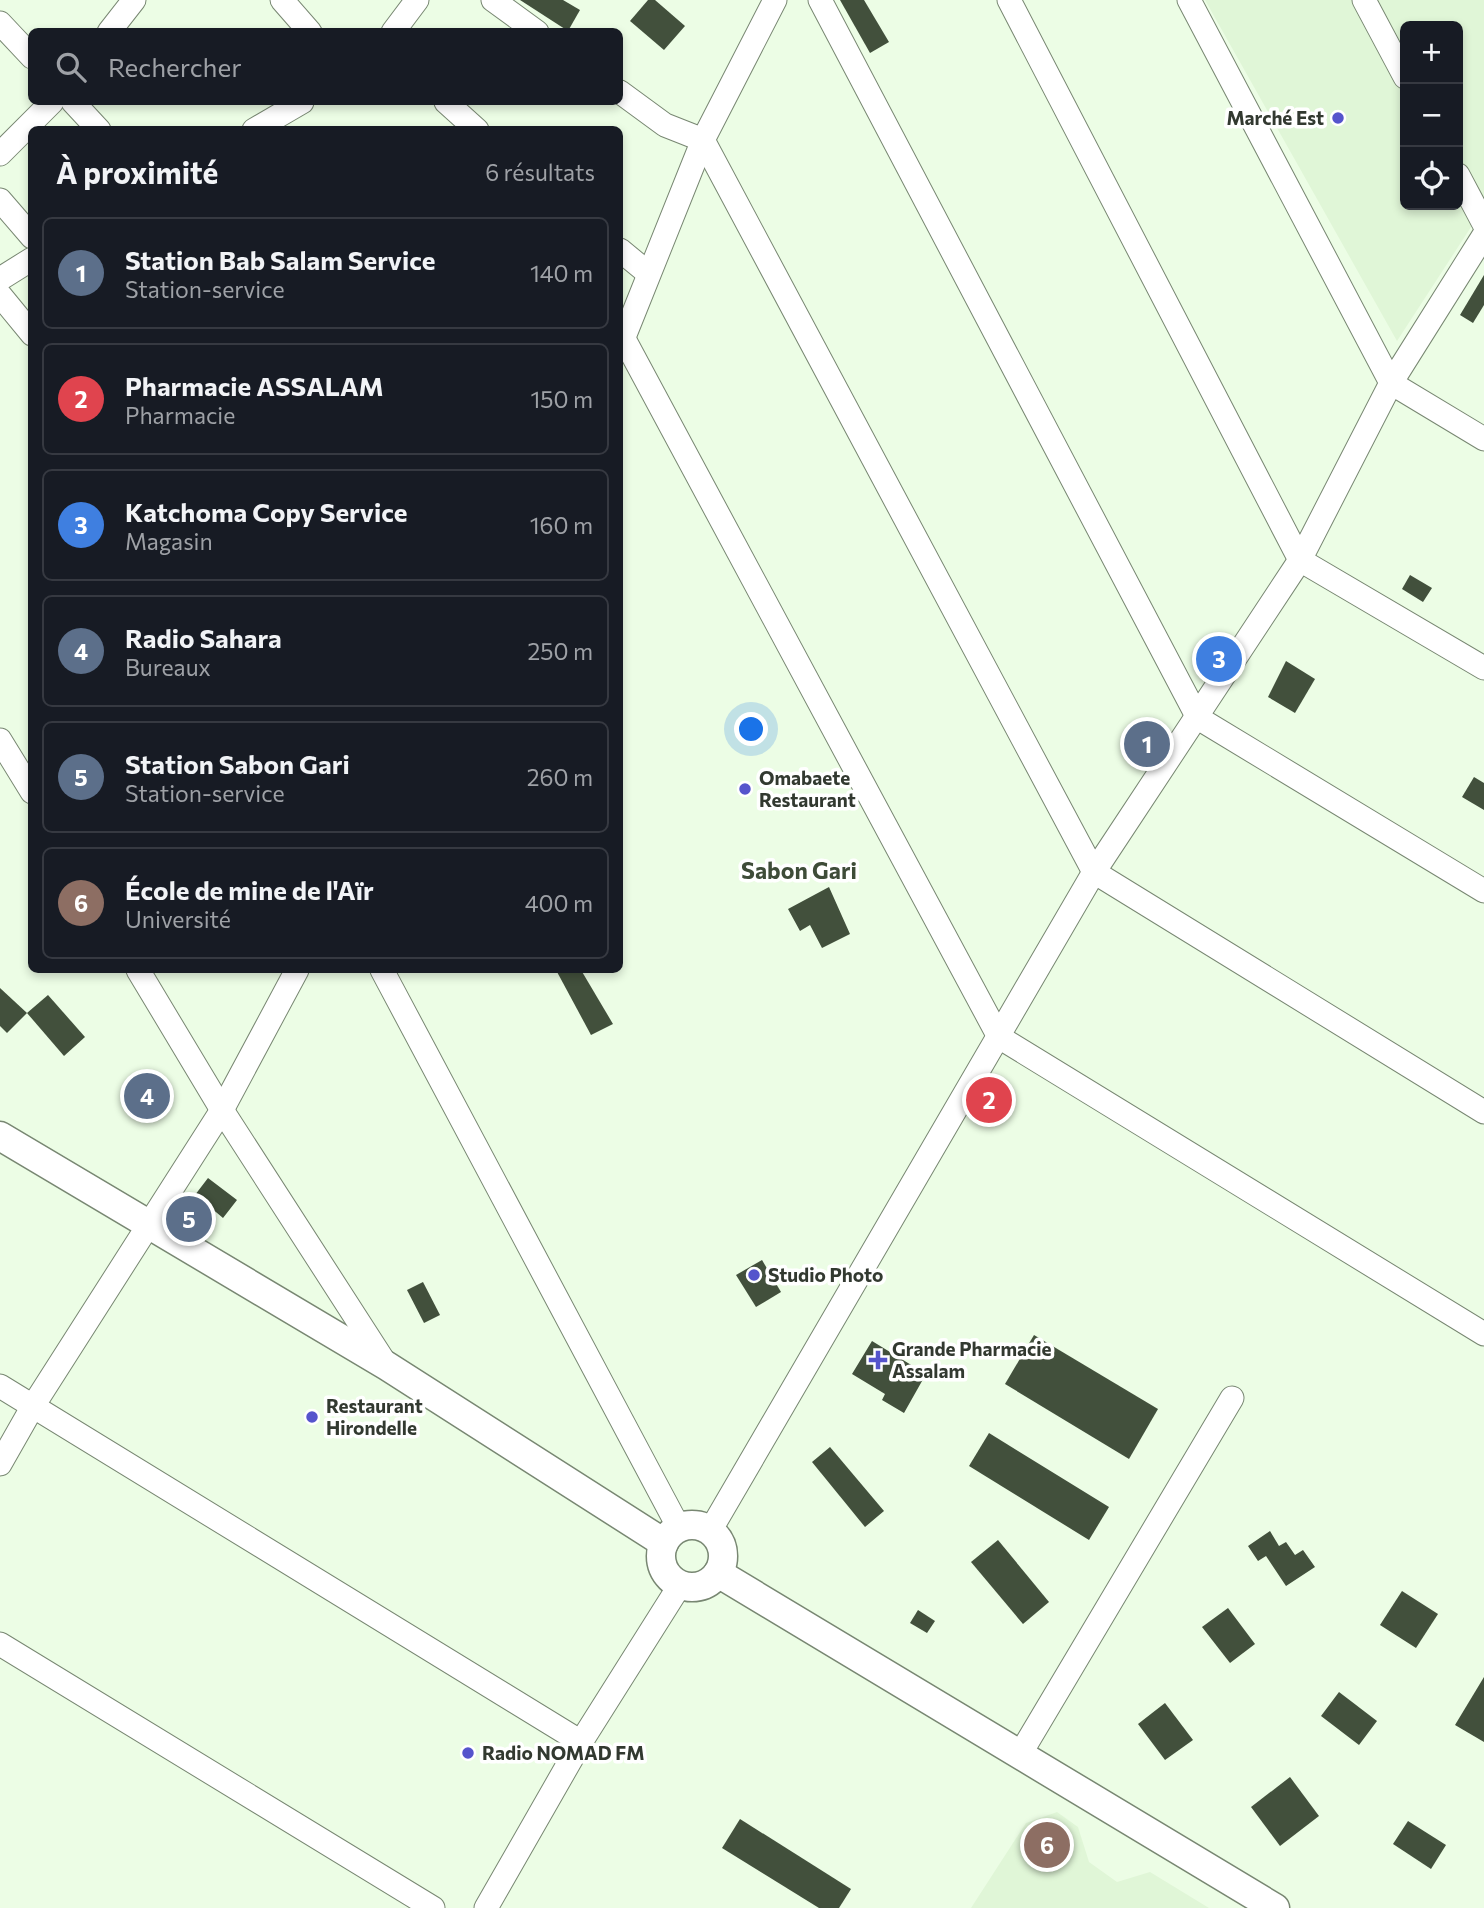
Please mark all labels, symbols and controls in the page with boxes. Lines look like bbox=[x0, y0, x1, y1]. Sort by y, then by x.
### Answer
map controls bbox=[1400, 21, 1463, 210]
button: + bbox=[1400, 21, 1463, 84]
search box bbox=[28, 28, 623, 105]
icon: search bbox=[52, 48, 90, 86]
text: Rechercher bbox=[108, 51, 242, 82]
button: − bbox=[1400, 84, 1463, 147]
place label: Marché Est bbox=[1226, 106, 1324, 129]
marker: Marché Est bbox=[1330, 110, 1346, 126]
button: locate bbox=[1400, 147, 1463, 210]
text: À proximité bbox=[56, 153, 218, 190]
text: 6 résultats bbox=[485, 158, 595, 186]
text: Station Bab Salam Service bbox=[125, 244, 436, 275]
text: 1 bbox=[76, 259, 86, 287]
text: 140 m bbox=[530, 259, 593, 287]
text: Station-service bbox=[125, 275, 285, 303]
text: Pharmacie ASSALAM bbox=[125, 370, 384, 401]
text: 2 bbox=[74, 385, 88, 413]
text: 150 m bbox=[530, 385, 593, 413]
text: Pharmacie bbox=[125, 401, 235, 429]
text: Katchoma Copy Service bbox=[125, 496, 407, 527]
text: 3 bbox=[74, 511, 88, 539]
text: 160 m bbox=[530, 511, 593, 539]
text: Magasin bbox=[125, 527, 213, 555]
text: Radio Sahara bbox=[125, 622, 282, 653]
pin: 3 bbox=[1196, 633, 1242, 685]
text: 4 bbox=[74, 637, 88, 665]
text: 250 m bbox=[528, 637, 593, 665]
text: Bureaux bbox=[125, 653, 211, 681]
your location bbox=[734, 712, 768, 746]
pin: 1 bbox=[1124, 718, 1170, 770]
text: Station Sabon Gari bbox=[125, 748, 350, 779]
text: 5 bbox=[74, 763, 88, 791]
text: 260 m bbox=[527, 763, 593, 791]
place label: Omabaete Restaurant bbox=[759, 766, 856, 811]
text: Station-service bbox=[125, 779, 285, 807]
marker: Omabaete Restaurant bbox=[737, 781, 753, 797]
district label: Sabon Gari bbox=[741, 856, 857, 884]
text: École de mine de l'Aïr bbox=[125, 874, 374, 905]
text: 6 bbox=[74, 889, 88, 917]
text: 400 m bbox=[525, 889, 593, 917]
text: Université bbox=[125, 905, 231, 933]
pin: 4 bbox=[124, 1070, 170, 1122]
pin: 2 bbox=[966, 1074, 1012, 1126]
pin: 5 bbox=[166, 1193, 212, 1245]
place label: Studio Photo bbox=[768, 1263, 883, 1286]
marker: Studio Photo bbox=[746, 1267, 762, 1283]
place label: Grande Pharmacie Assalam bbox=[892, 1337, 1052, 1382]
marker: Grande Pharmacie Assalam bbox=[870, 1352, 886, 1368]
place label: Restaurant Hirondelle bbox=[326, 1394, 423, 1439]
marker: Restaurant Hirondelle bbox=[304, 1409, 320, 1425]
place label: Radio NOMAD FM bbox=[482, 1741, 645, 1764]
marker: Radio NOMAD FM bbox=[460, 1745, 476, 1761]
pin: 6 bbox=[1024, 1819, 1070, 1871]

